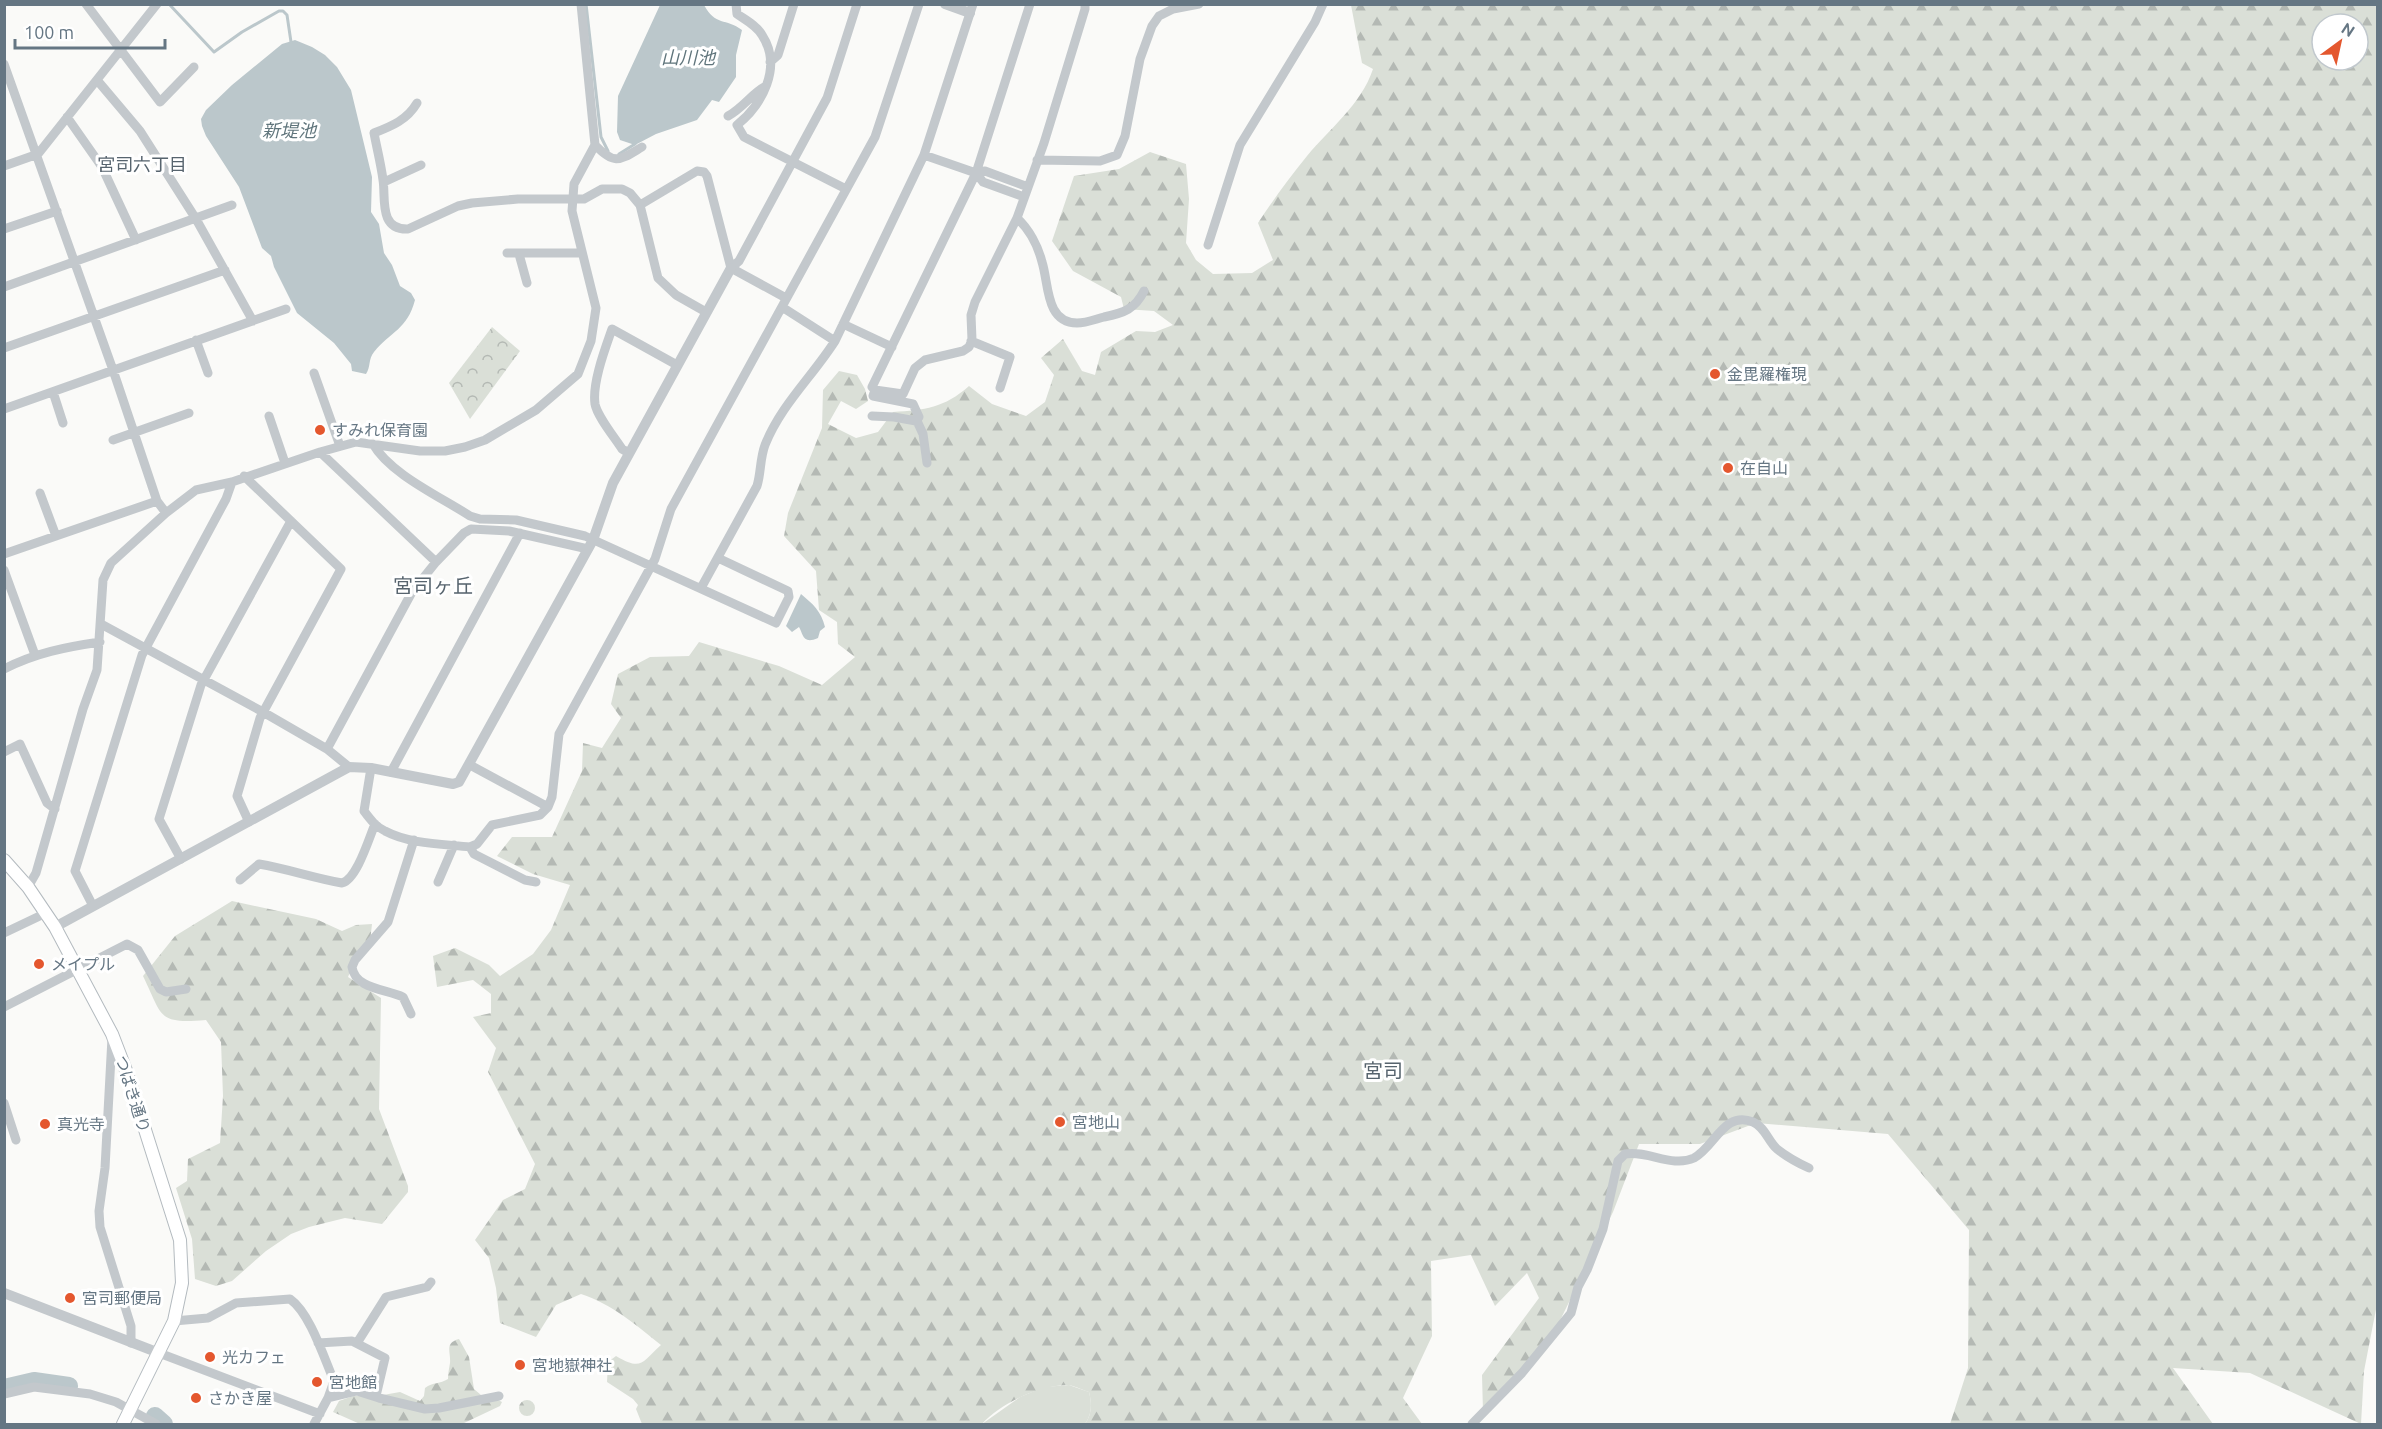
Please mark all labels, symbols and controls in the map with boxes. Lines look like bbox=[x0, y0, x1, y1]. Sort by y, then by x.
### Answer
scale bar bbox=[15, 12, 165, 50]
north arrow bbox=[2310, 12, 2370, 72]
text: N bbox=[2338, 19, 2358, 40]
text: 100 m bbox=[24, 22, 74, 42]
water label: 山川池 bbox=[661, 47, 717, 67]
water label: 新堤池 bbox=[262, 120, 318, 140]
district label: 宮司六丁目 bbox=[97, 154, 187, 174]
place label: 金毘羅権現 bbox=[1727, 365, 1807, 383]
marker: 金毘羅権現 bbox=[1708, 367, 1722, 381]
place label: すみれ保育園 bbox=[332, 421, 428, 439]
marker: すみれ保育園 bbox=[313, 423, 327, 437]
place label: 在自山 bbox=[1740, 459, 1788, 477]
marker: 在自山 bbox=[1721, 461, 1735, 475]
district label: 宮司ヶ丘 bbox=[393, 574, 473, 597]
place label: メイプル bbox=[51, 955, 115, 973]
marker: メイプル bbox=[32, 957, 46, 971]
street label: つばき通り bbox=[112, 1053, 154, 1135]
district label: 宮司 bbox=[1363, 1059, 1403, 1082]
place label: 宮地山 bbox=[1072, 1113, 1120, 1131]
place label: 真光寺 bbox=[57, 1115, 105, 1133]
marker: 宮地山 bbox=[1053, 1115, 1067, 1129]
marker: 真光寺 bbox=[38, 1117, 52, 1131]
place label: 宮司郵便局 bbox=[82, 1289, 162, 1307]
marker: 宮司郵便局 bbox=[63, 1291, 77, 1305]
place label: 光カフェ bbox=[222, 1348, 286, 1366]
marker: 光カフェ bbox=[203, 1350, 217, 1364]
place label: 宮地嶽神社 bbox=[532, 1356, 612, 1374]
marker: 宮地嶽神社 bbox=[513, 1358, 527, 1372]
place label: 宮地館 bbox=[329, 1373, 377, 1391]
marker: 宮地館 bbox=[310, 1375, 324, 1389]
place label: さかき屋 bbox=[208, 1389, 272, 1407]
marker: さかき屋 bbox=[189, 1391, 203, 1405]

